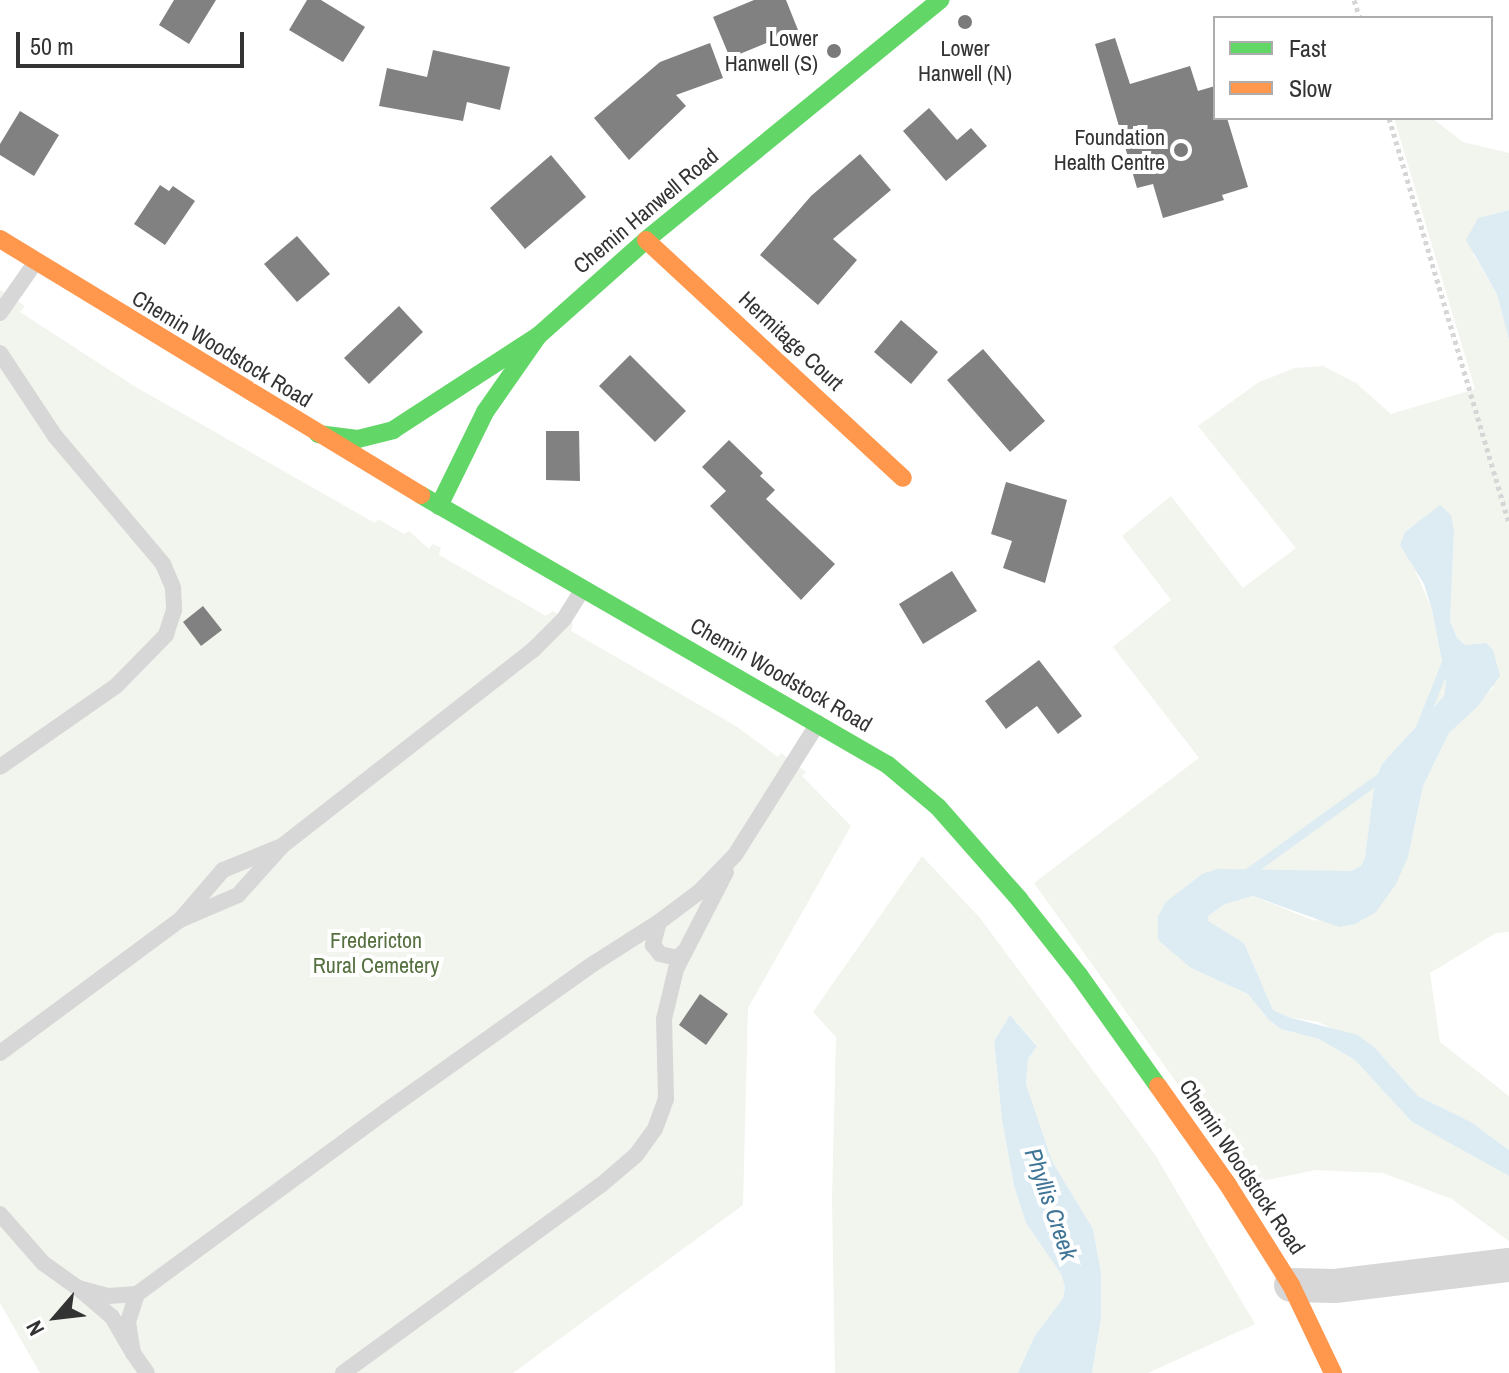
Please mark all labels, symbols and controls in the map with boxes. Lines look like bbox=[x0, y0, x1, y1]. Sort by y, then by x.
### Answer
marker: Lower Hanwell (N) bbox=[956, 13, 974, 31]
scale bar bbox=[20, 16, 248, 66]
legend bbox=[1213, 16, 1493, 120]
place label: Lower Hanwell (S) bbox=[725, 25, 818, 76]
text: 50 m bbox=[30, 30, 74, 62]
text: Fast bbox=[1289, 32, 1326, 64]
place label: Lower Hanwell (N) bbox=[918, 35, 1012, 86]
marker: Lower Hanwell (S) bbox=[825, 42, 843, 60]
text: Slow bbox=[1289, 72, 1332, 104]
place label: Foundation Health Centre bbox=[1054, 124, 1165, 176]
marker: Foundation Health Centre bbox=[1172, 141, 1190, 159]
street label: Chemin Hanwell Road bbox=[568, 143, 724, 279]
street label: Chemin Woodstock Road bbox=[127, 285, 317, 413]
street label: Hermitage Court bbox=[733, 286, 849, 396]
street label: Chemin Woodstock Road bbox=[686, 612, 876, 738]
park label: Fredericton Rural Cemetery bbox=[313, 927, 439, 978]
street label: Chemin Woodstock Road bbox=[1174, 1075, 1310, 1259]
water label: Phyllis Creek bbox=[1019, 1145, 1083, 1263]
north arrow bbox=[16, 1277, 96, 1357]
text: N bbox=[19, 1315, 51, 1341]

